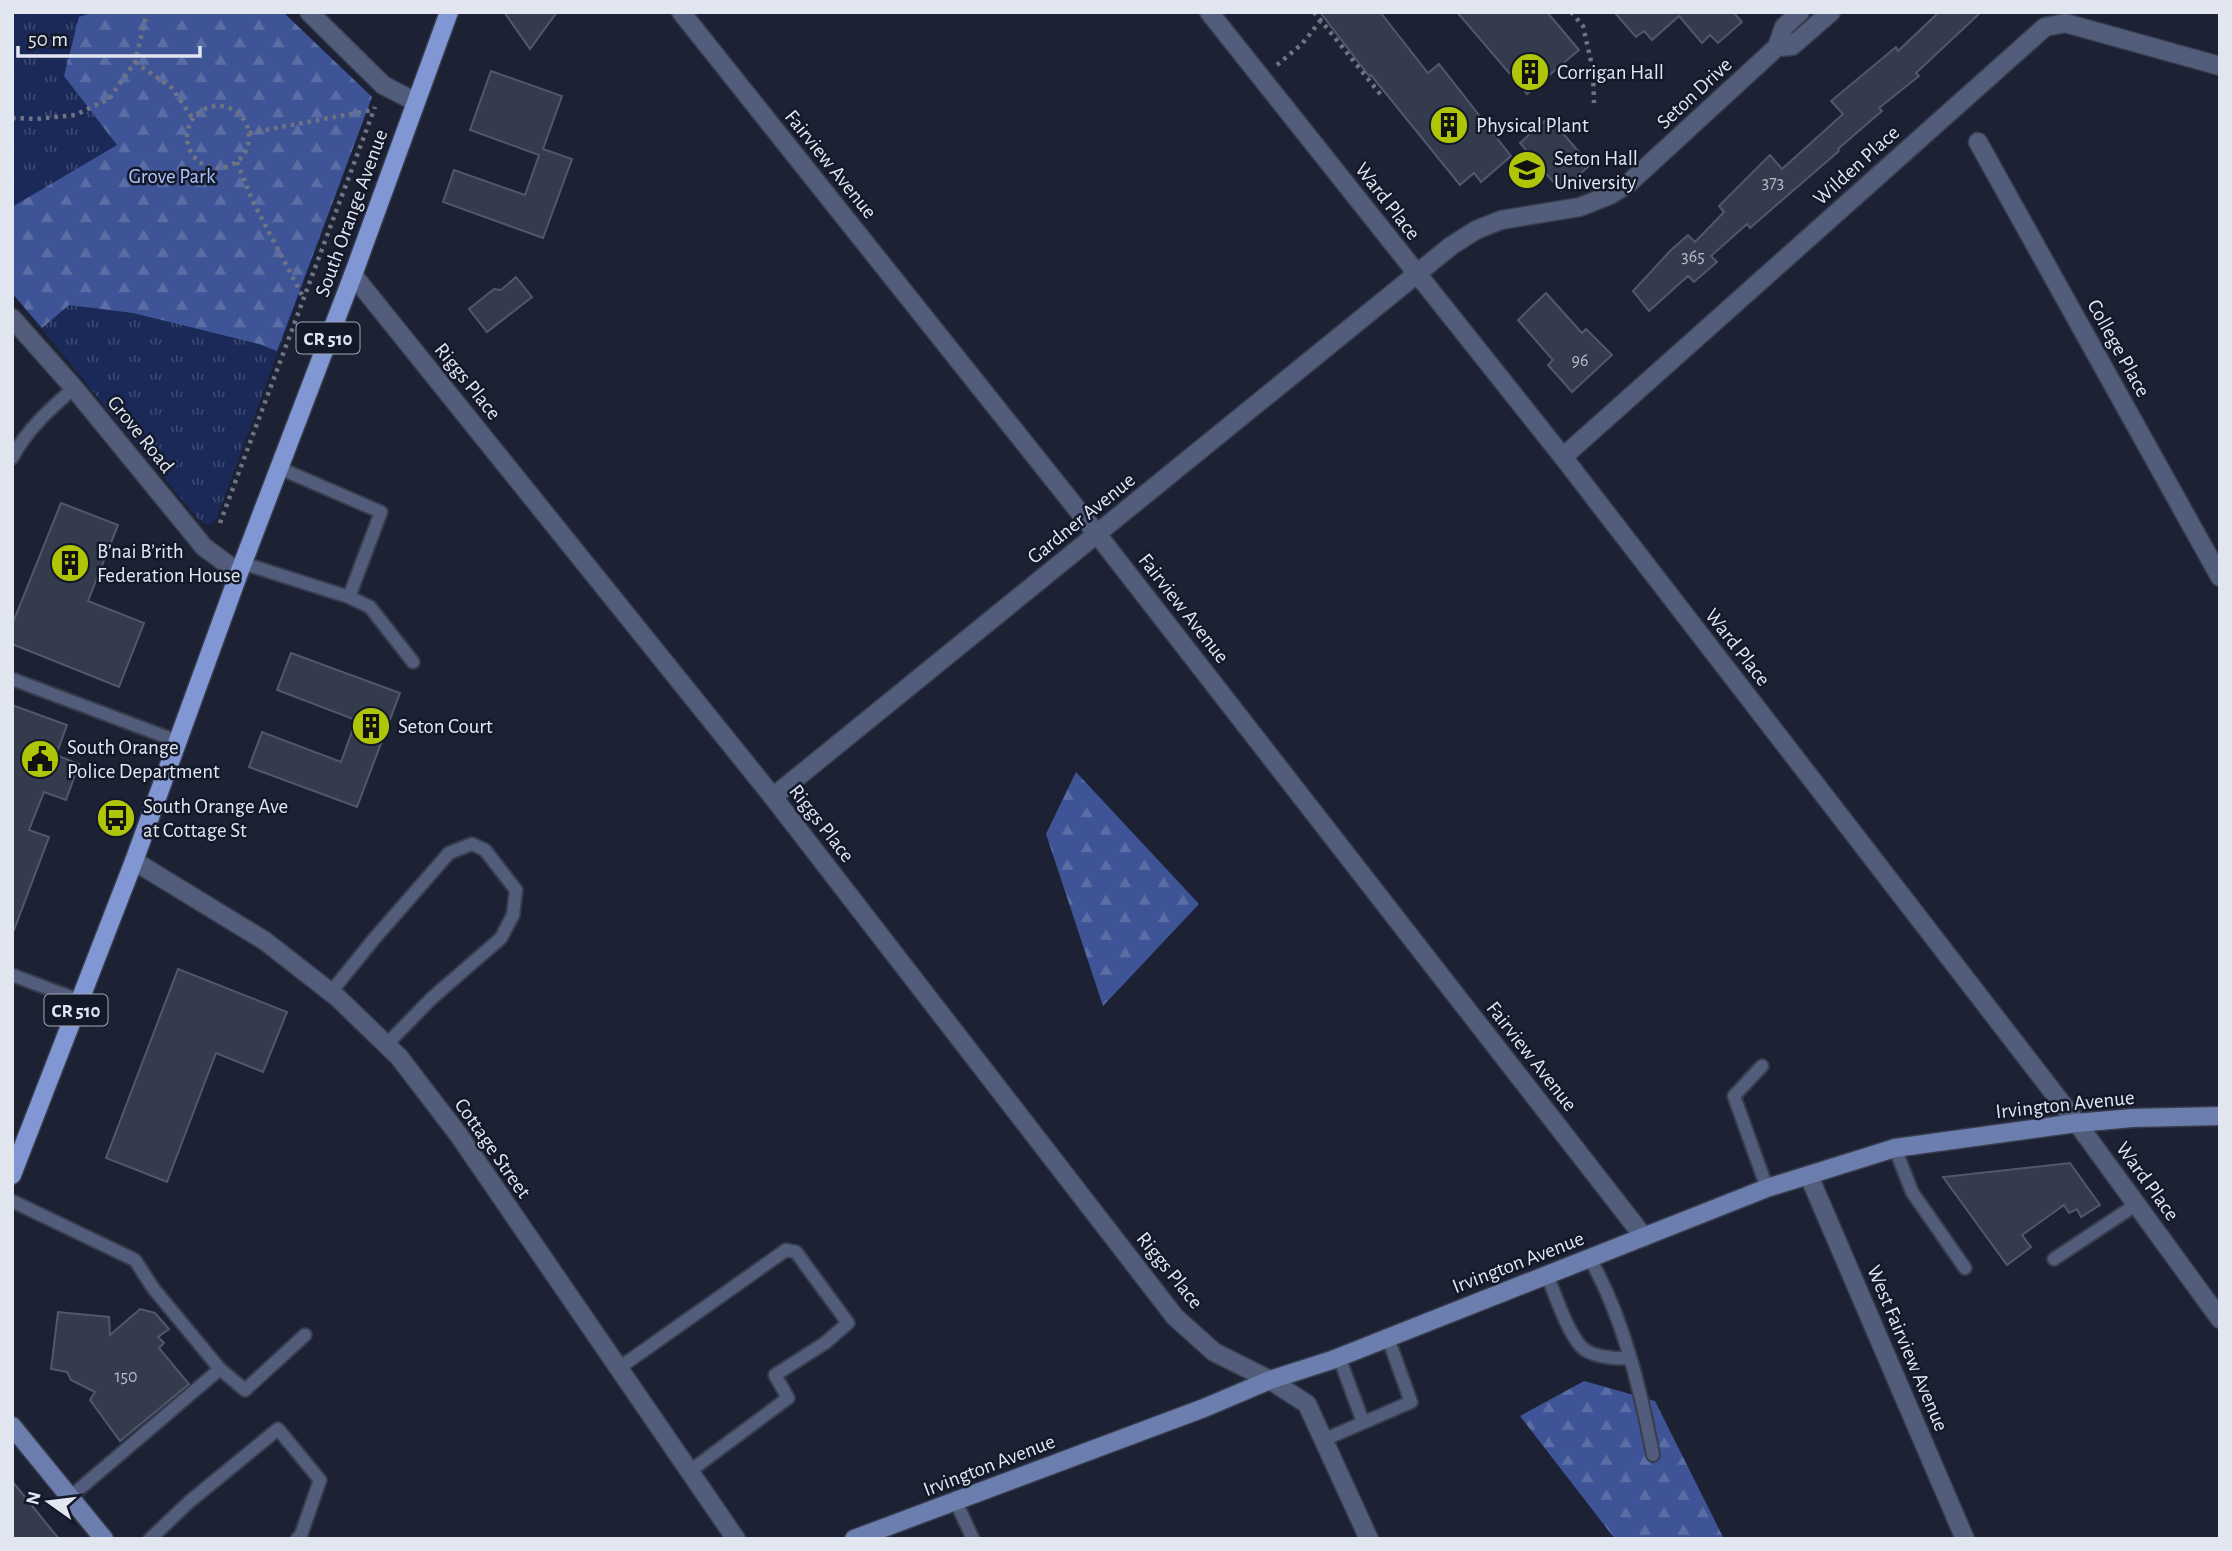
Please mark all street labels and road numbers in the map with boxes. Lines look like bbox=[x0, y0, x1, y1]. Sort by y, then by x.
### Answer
street label: Seton Drive bbox=[1653, 54, 1736, 133]
street label: Fairview Avenue bbox=[781, 106, 881, 223]
street label: Wilden Place bbox=[1809, 122, 1903, 209]
street label: South Orange Avenue bbox=[311, 127, 392, 300]
street label: Ward Place bbox=[1351, 159, 1424, 244]
street label: College Place bbox=[2083, 296, 2154, 400]
road number: CR 510 bbox=[296, 322, 360, 354]
street label: Riggs Place bbox=[431, 339, 505, 424]
street label: Grove Road bbox=[103, 392, 178, 477]
street label: Gardner Avenue bbox=[1024, 469, 1139, 568]
street label: Fairview Avenue bbox=[1134, 550, 1233, 667]
street label: Ward Place bbox=[1701, 605, 1774, 690]
street label: Riggs Place bbox=[785, 781, 858, 866]
road number: CR 510 bbox=[44, 994, 108, 1026]
street label: Fairview Avenue bbox=[1482, 998, 1581, 1115]
street label: Irvington Avenue bbox=[1995, 1087, 2136, 1122]
street label: Cottage Street bbox=[451, 1094, 535, 1202]
street label: Ward Place bbox=[2112, 1138, 2183, 1225]
street label: Riggs Place bbox=[1133, 1228, 1207, 1313]
street label: Irvington Avenue bbox=[1449, 1228, 1587, 1297]
street label: West Fairview Avenue bbox=[1863, 1262, 1952, 1434]
street label: Irvington Avenue bbox=[920, 1431, 1058, 1500]

